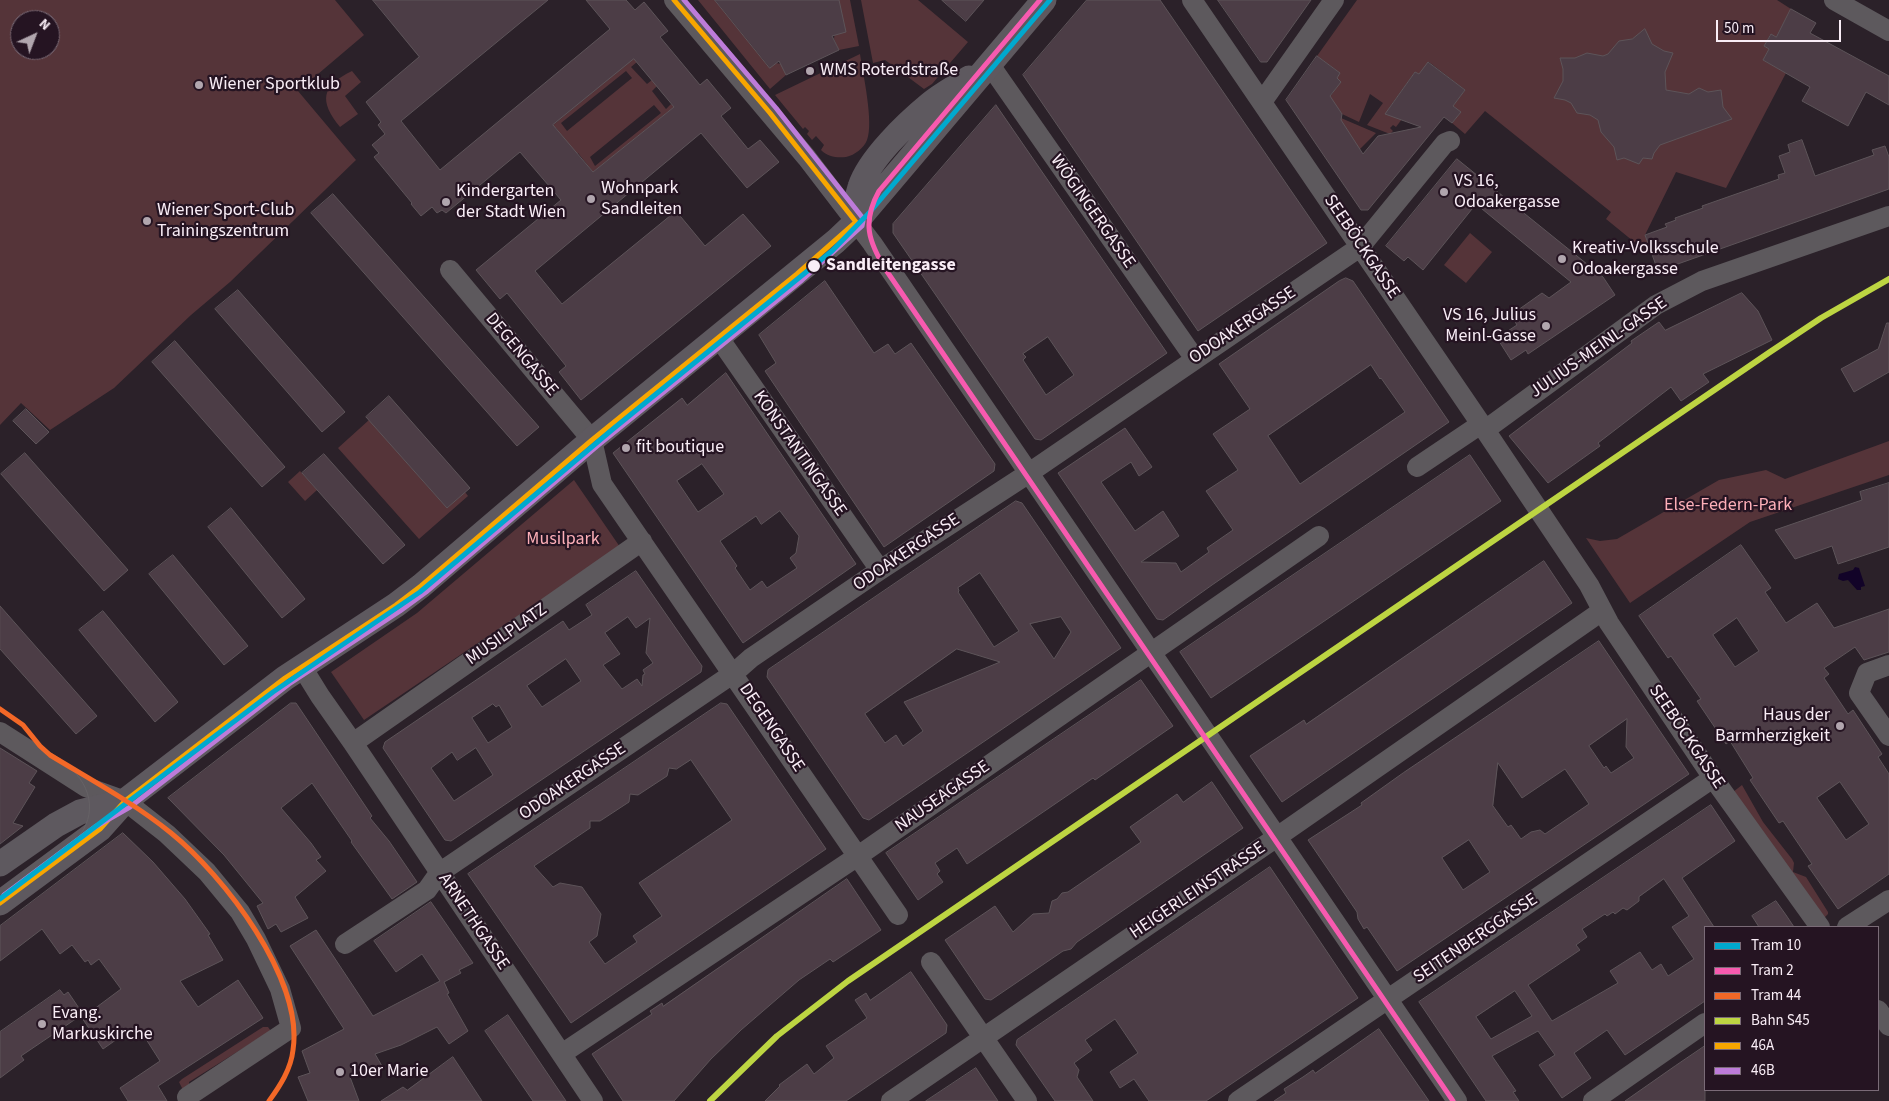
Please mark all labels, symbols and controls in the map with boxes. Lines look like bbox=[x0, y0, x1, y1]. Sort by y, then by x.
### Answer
north arrow bbox=[10, 10, 60, 60]
scale bar bbox=[1719, 10, 1844, 42]
text: N bbox=[34, 14, 55, 35]
text: 50 m bbox=[1724, 18, 1754, 39]
place label: WMS Roterdstraße bbox=[820, 60, 958, 82]
marker: WMS Roterdstraße bbox=[804, 65, 816, 77]
place label: Wiener Sportklub bbox=[209, 74, 340, 96]
marker: Wiener Sportklub bbox=[193, 79, 205, 91]
street label: WÖGINGERGASSE bbox=[1045, 151, 1139, 273]
place label: VS 16, Odoakergasse bbox=[1454, 171, 1560, 213]
place label: Wohnpark Sandleiten bbox=[601, 178, 682, 220]
place label: Kindergarten der Stadt Wien bbox=[456, 181, 566, 223]
marker: VS 16, Odoakergasse bbox=[1438, 186, 1450, 198]
street label: SEEBÖCKGASSE bbox=[1318, 191, 1404, 303]
marker: Wohnpark Sandleiten bbox=[585, 193, 597, 205]
marker: Kindergarten der Stadt Wien bbox=[440, 196, 452, 208]
place label: Wiener Sport-Club Trainingszentrum bbox=[157, 200, 295, 242]
marker: Wiener Sport-Club Trainingszentrum bbox=[141, 215, 153, 227]
place label: Kreativ-Volksschule Odoakergasse bbox=[1572, 238, 1719, 280]
marker: Kreativ-Volksschule Odoakergasse bbox=[1556, 253, 1568, 265]
place label: Sandleitengasse bbox=[826, 255, 956, 277]
marker: Sandleitengasse bbox=[806, 258, 822, 274]
street label: ODOAKERGASSE bbox=[1186, 282, 1300, 370]
street label: JULIUS-MEINL-GASSE bbox=[1526, 293, 1672, 403]
place label: VS 16, Julius Meinl-Gasse bbox=[1443, 305, 1536, 348]
street label: DEGENGASSE bbox=[480, 309, 562, 401]
marker: VS 16, Julius Meinl-Gasse bbox=[1540, 320, 1552, 332]
street label: KONSTANTINGASSE bbox=[748, 387, 850, 521]
place label: fit boutique bbox=[636, 437, 724, 459]
marker: fit boutique bbox=[620, 442, 632, 454]
park label: Else-Federn-Park bbox=[1664, 495, 1792, 517]
street label: ODOAKERGASSE bbox=[850, 509, 964, 597]
park label: Musilpark bbox=[526, 529, 600, 551]
street label: MUSILPLATZ bbox=[462, 599, 552, 671]
street label: DEGENGASSE bbox=[734, 680, 808, 776]
street label: SEEBÖCKGASSE bbox=[1643, 681, 1729, 793]
place label: Haus der Barmherzigkeit bbox=[1715, 705, 1830, 748]
marker: Haus der Barmherzigkeit bbox=[1834, 720, 1846, 732]
street label: ODOAKERGASSE bbox=[516, 738, 630, 826]
street label: NAUSEAGASSE bbox=[892, 756, 994, 838]
street label: HEIGERLEINSTRASSE bbox=[1126, 838, 1270, 944]
street label: ARNETHGASSE bbox=[433, 870, 513, 974]
street label: SEITENBERGGASSE bbox=[1410, 889, 1542, 989]
legend bbox=[1704, 926, 1879, 1091]
text: Tram 10 bbox=[1751, 935, 1801, 956]
text: Tram 2 bbox=[1751, 960, 1794, 981]
text: Tram 44 bbox=[1751, 985, 1801, 1006]
place label: Evang. Markuskirche bbox=[52, 1003, 153, 1046]
text: Bahn S45 bbox=[1751, 1010, 1810, 1031]
marker: Evang. Markuskirche bbox=[36, 1018, 48, 1030]
text: 46A bbox=[1751, 1035, 1774, 1056]
text: 46B bbox=[1751, 1060, 1775, 1081]
place label: 10er Marie bbox=[350, 1061, 428, 1083]
marker: 10er Marie bbox=[334, 1066, 346, 1078]

